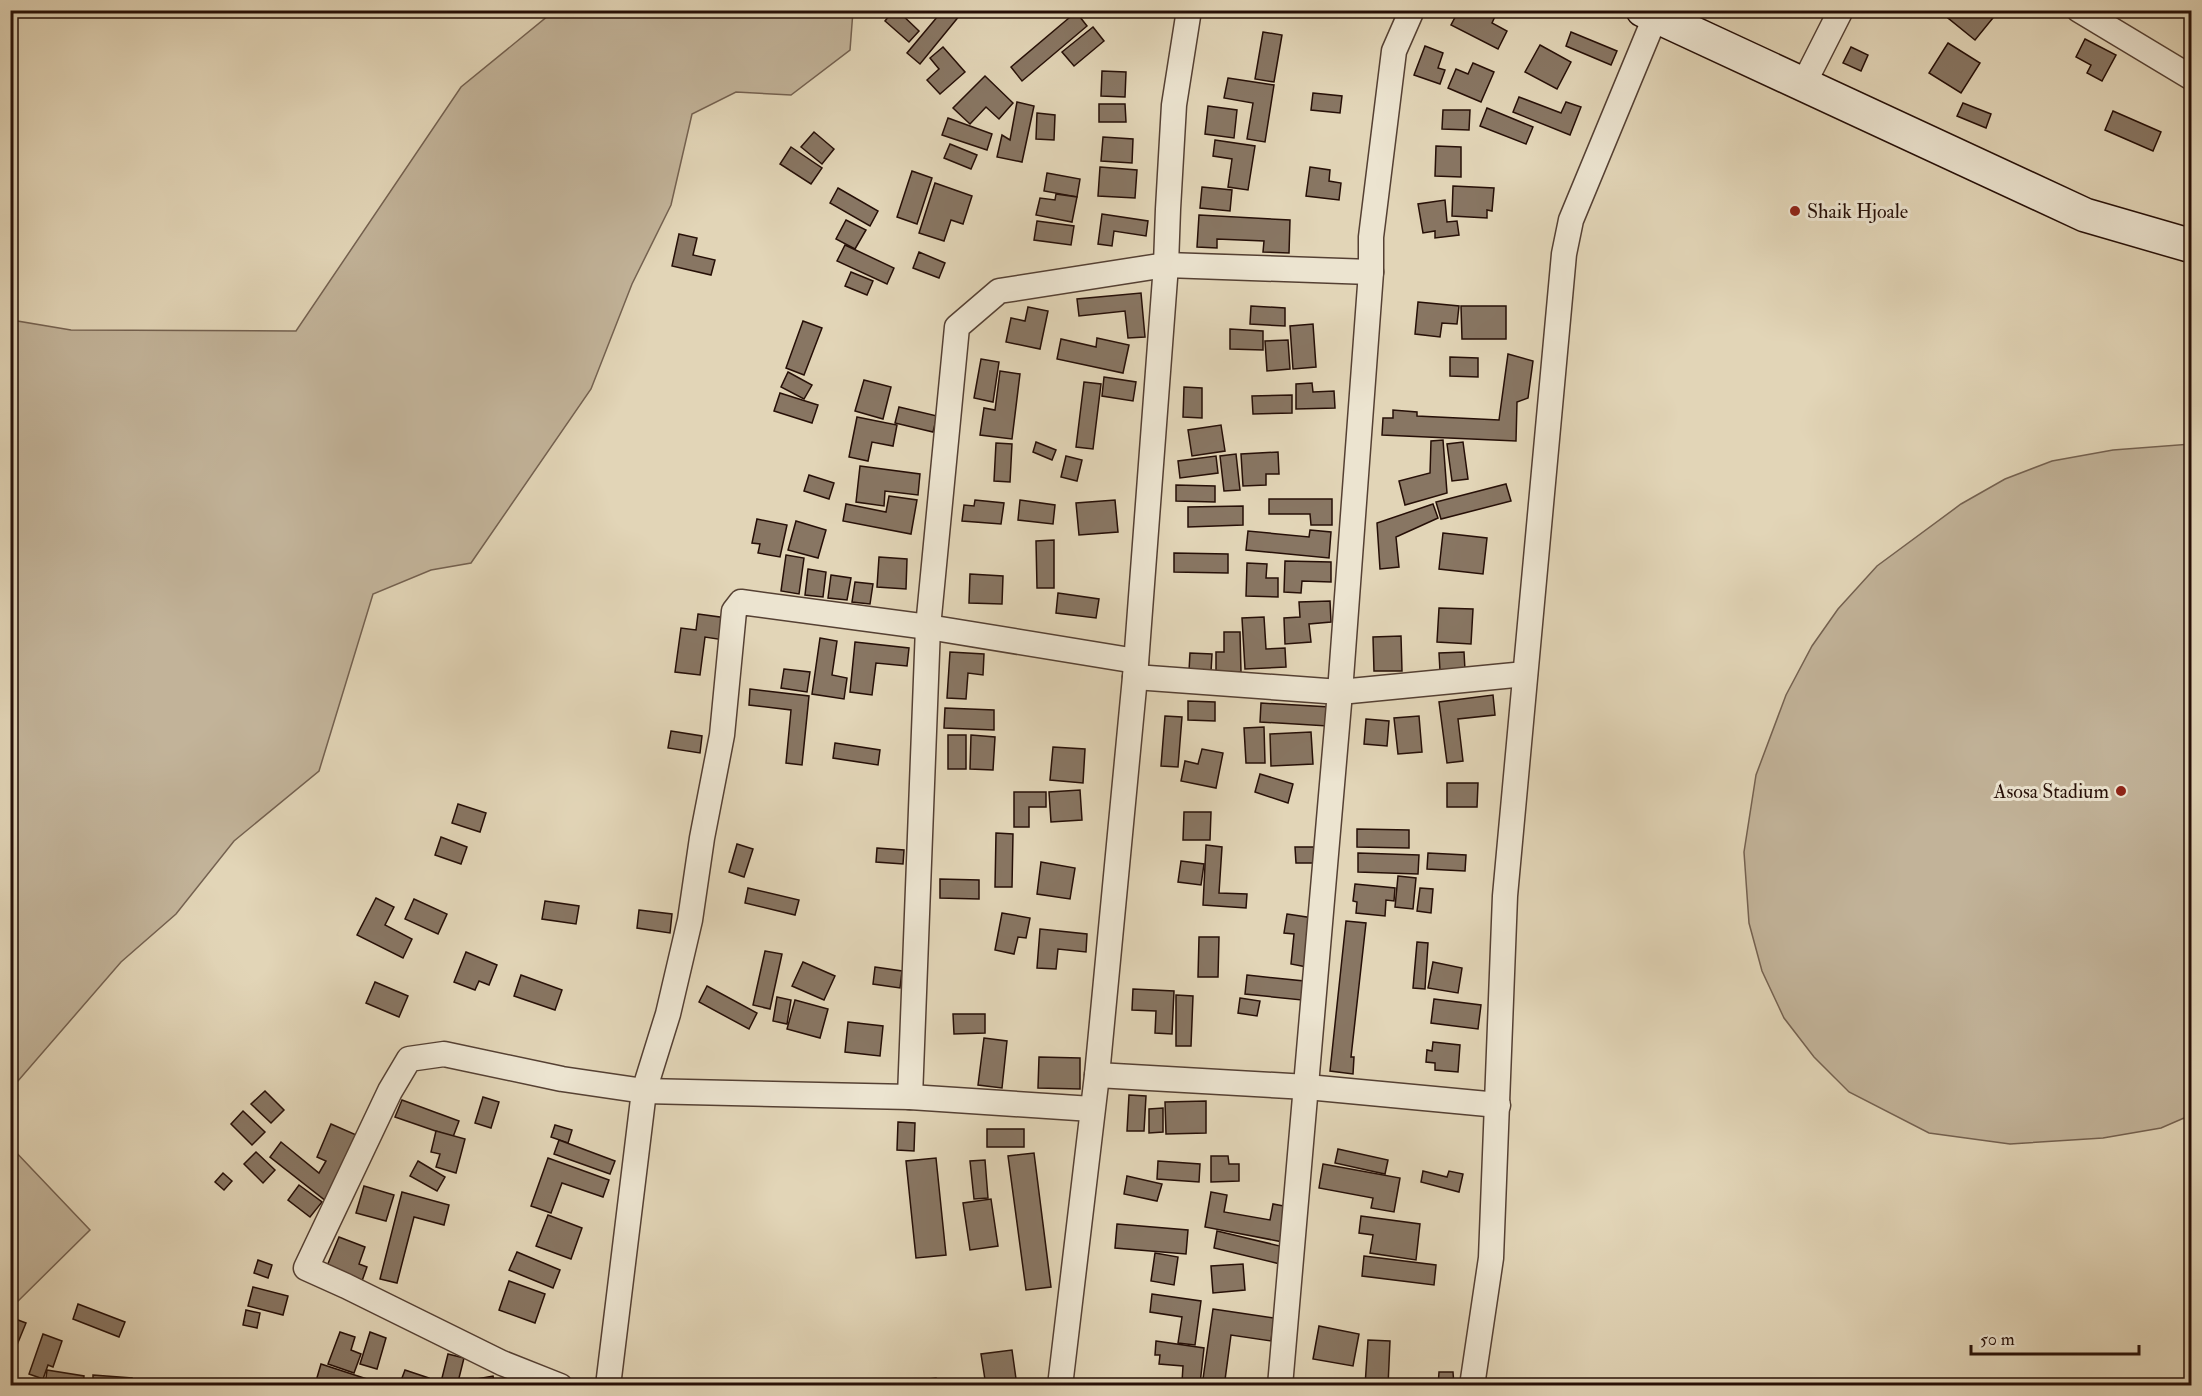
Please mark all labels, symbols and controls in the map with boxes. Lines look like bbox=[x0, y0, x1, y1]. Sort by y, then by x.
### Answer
place label: Shaik Hjoale bbox=[1807, 199, 1908, 224]
marker: Shaik Hjoale bbox=[1788, 204, 1802, 218]
place label: Asosa Stadium bbox=[1993, 779, 2109, 804]
marker: Asosa Stadium bbox=[2114, 784, 2128, 798]
scale bar bbox=[1971, 1318, 2139, 1356]
text: 50 m bbox=[1980, 1328, 2015, 1351]

